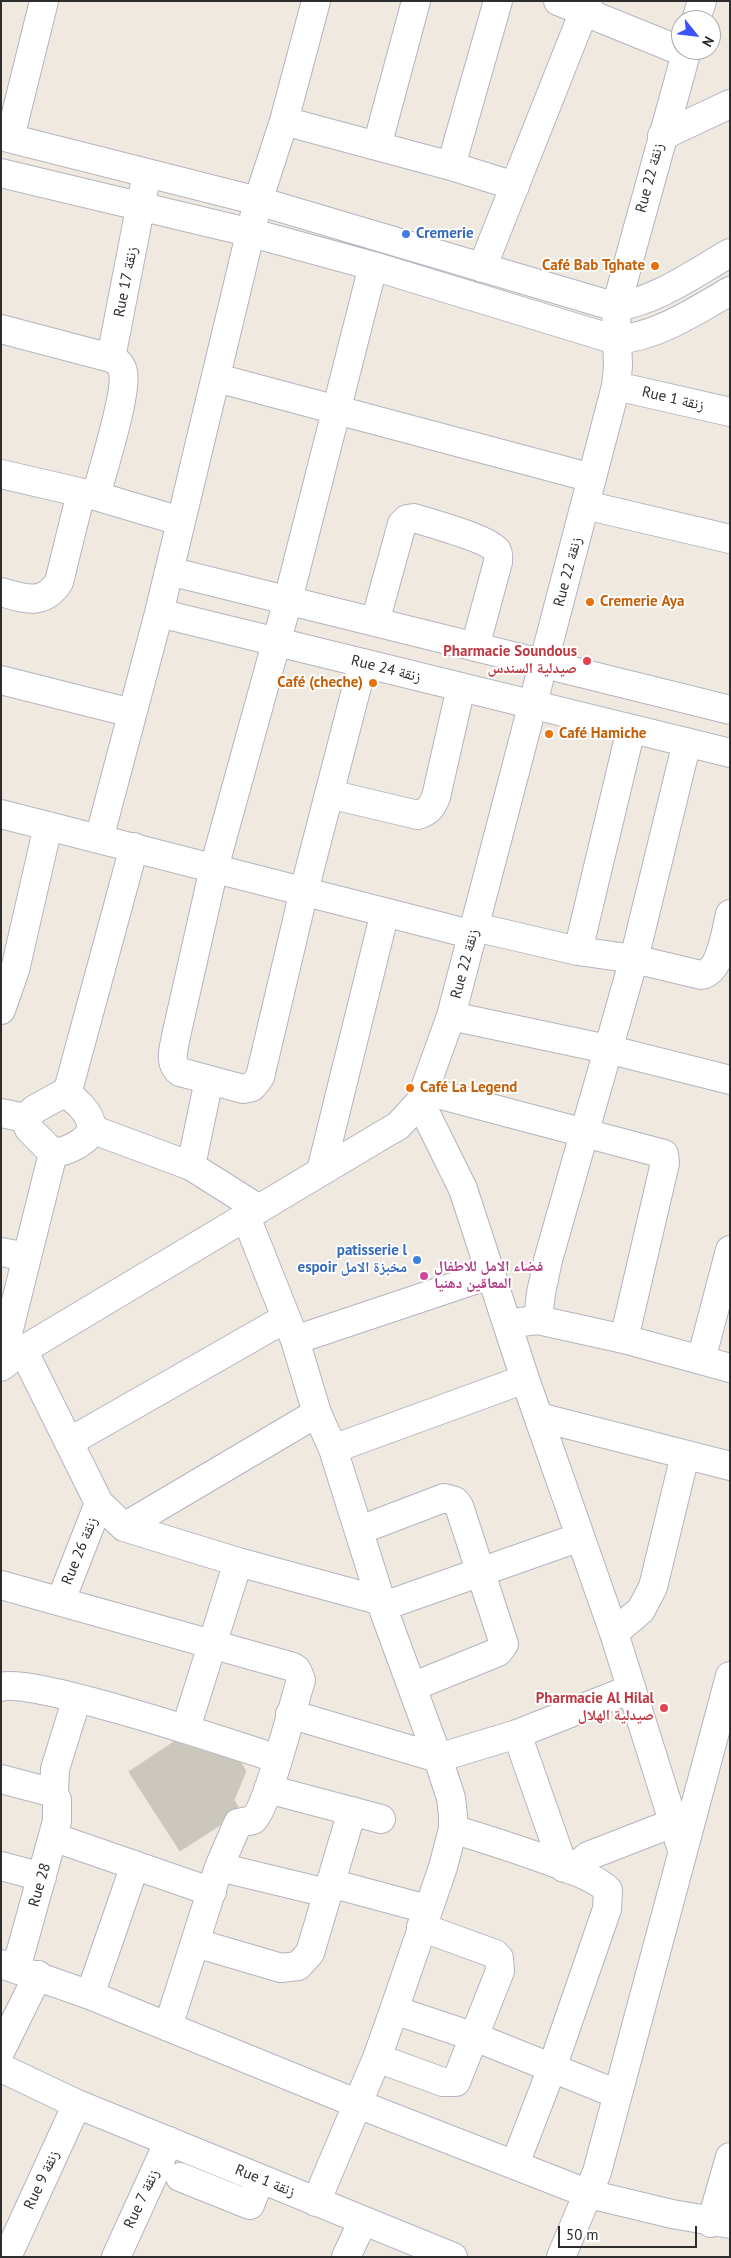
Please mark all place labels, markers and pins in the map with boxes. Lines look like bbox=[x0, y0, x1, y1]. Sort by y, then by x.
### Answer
place label: Cremerie bbox=[416, 225, 474, 243]
marker: Cremerie bbox=[400, 228, 412, 240]
place label: Café Bab Tghate bbox=[542, 257, 645, 275]
marker: Café Bab Tghate bbox=[649, 260, 661, 272]
place label: Cremerie Aya bbox=[600, 593, 684, 611]
marker: Cremerie Aya bbox=[584, 596, 596, 608]
place label: Pharmacie Soundous صيدلية السندس bbox=[443, 643, 577, 678]
marker: Pharmacie Soundous صيدلية السندس bbox=[581, 655, 593, 667]
place label: Café (cheche) bbox=[277, 674, 363, 692]
marker: Café (cheche) bbox=[367, 677, 379, 689]
place label: Café Hamiche bbox=[559, 725, 646, 743]
marker: Café Hamiche bbox=[543, 728, 555, 740]
place label: Café La Legend bbox=[420, 1079, 517, 1097]
marker: Café La Legend bbox=[404, 1082, 416, 1094]
place label: patisserie l espoir مخبزة الامل bbox=[298, 1242, 407, 1277]
marker: patisserie l espoir مخبزة الامل bbox=[411, 1254, 423, 1266]
place label: فضاء الامل للاطفال المعاقين دهنيا bbox=[434, 1258, 543, 1293]
marker: فضاء الامل للاطفال المعاقين دهنيا bbox=[418, 1270, 430, 1282]
place label: Pharmacie Al Hilal صيدلية الهلال bbox=[536, 1690, 654, 1725]
marker: Pharmacie Al Hilal صيدلية الهلال bbox=[658, 1702, 670, 1714]

